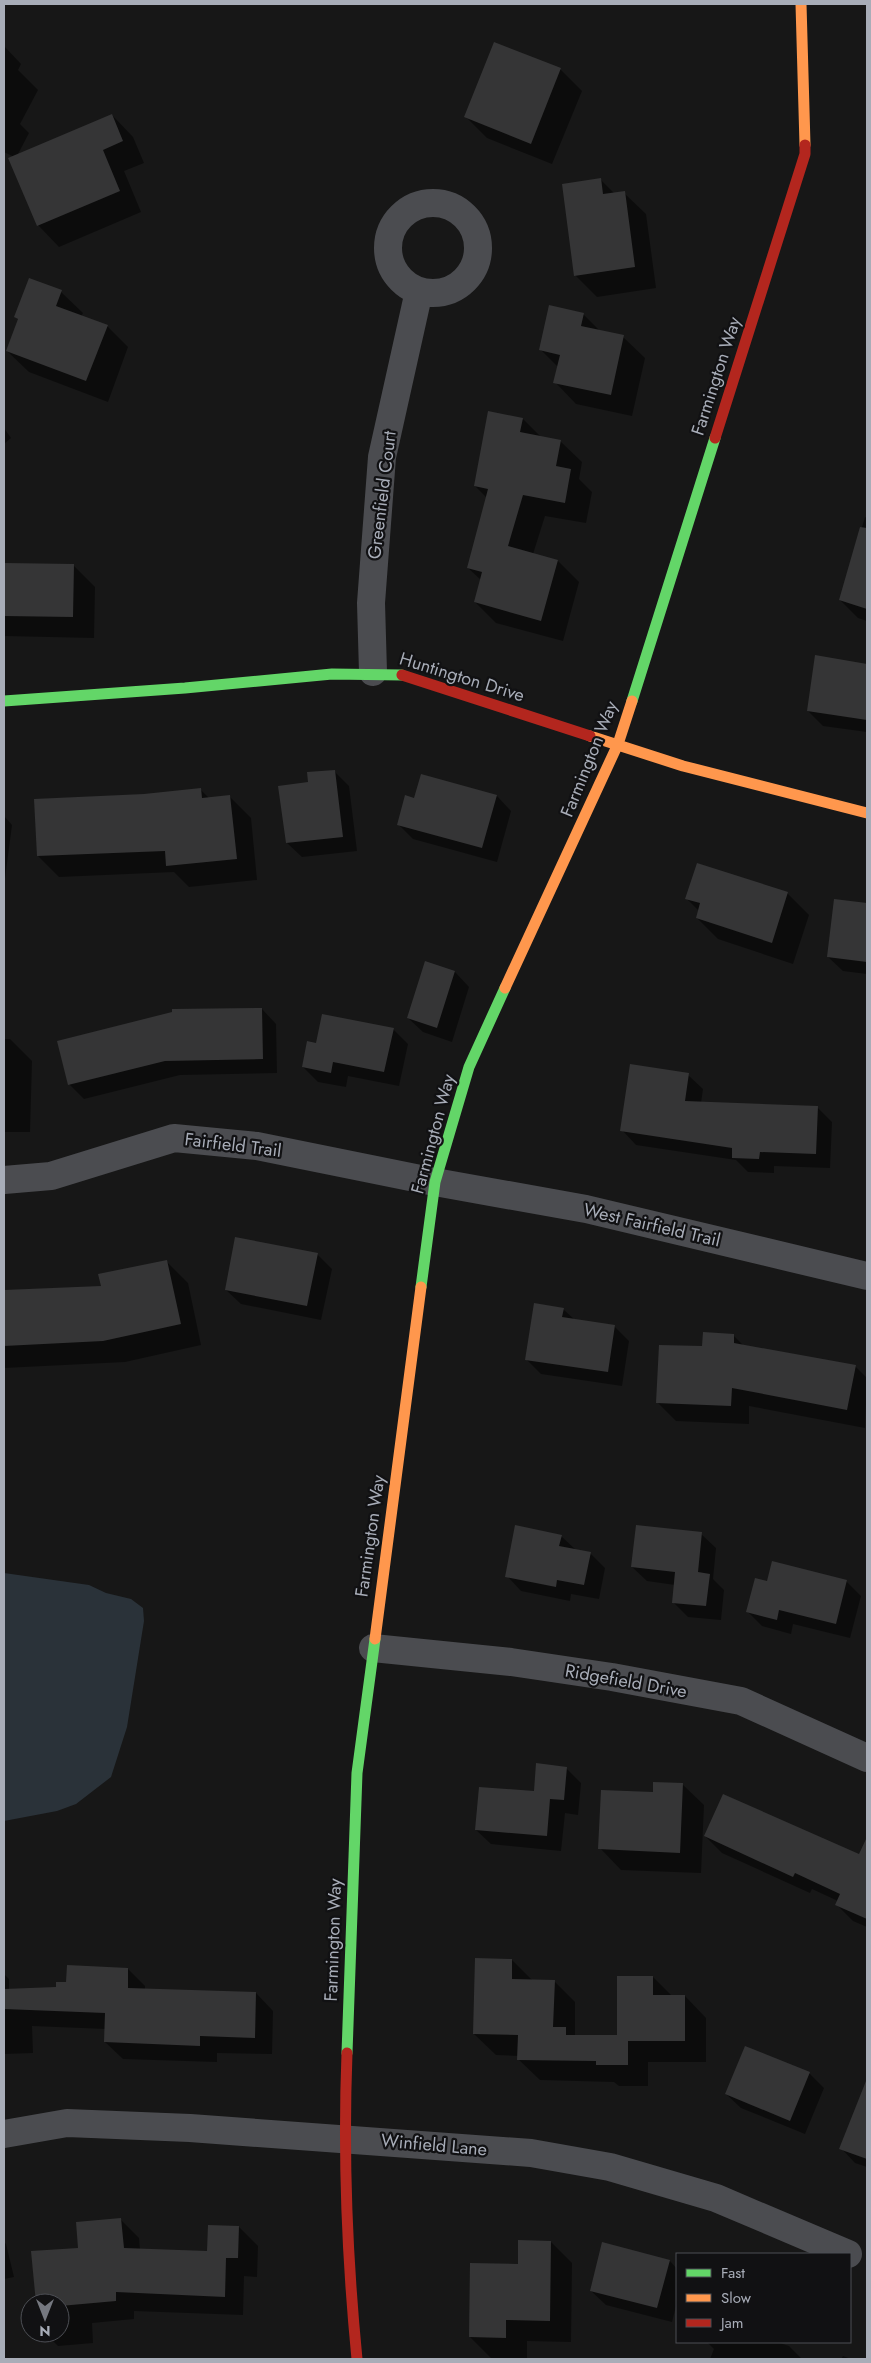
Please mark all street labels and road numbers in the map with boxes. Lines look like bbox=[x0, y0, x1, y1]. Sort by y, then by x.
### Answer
street label: Farmington Way bbox=[685, 313, 747, 439]
street label: Greenfield Court bbox=[361, 429, 403, 561]
street label: Huntington Drive bbox=[396, 646, 528, 708]
street label: Farmington Way bbox=[554, 697, 624, 821]
street label: Farmington Way bbox=[404, 1071, 462, 1197]
street label: Fairfield Trail bbox=[183, 1126, 283, 1164]
street label: West Fairfield Trail bbox=[581, 1197, 723, 1253]
street label: Farmington Way bbox=[349, 1473, 391, 1599]
street label: Ridgefield Drive bbox=[563, 1657, 689, 1705]
street label: Farmington Way bbox=[318, 1878, 348, 2002]
street label: Winfield Lane bbox=[380, 2127, 488, 2163]

